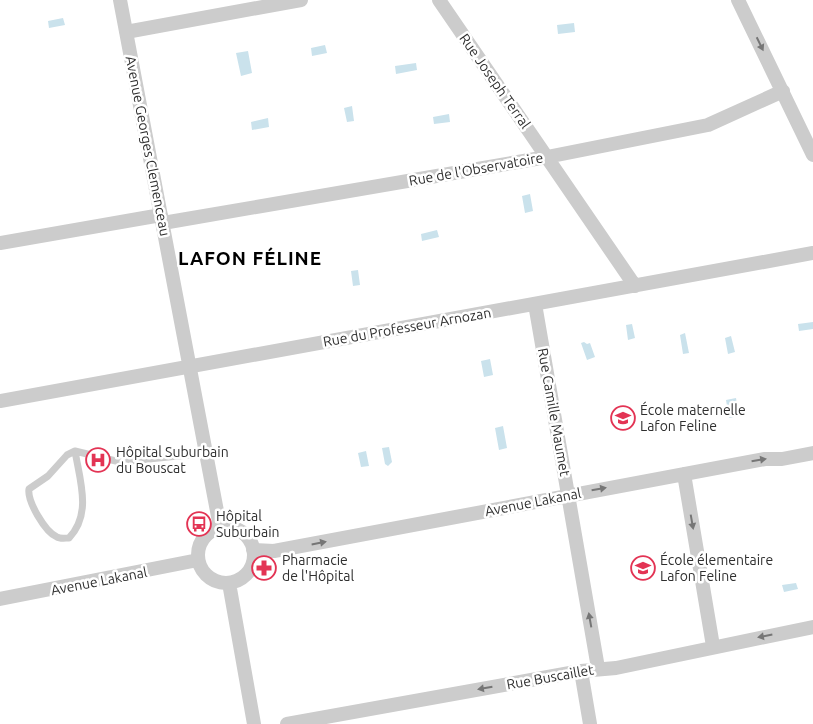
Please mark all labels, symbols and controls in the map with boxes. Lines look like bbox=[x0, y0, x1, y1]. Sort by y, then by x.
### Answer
street label: Rue Joseph Terral bbox=[456, 30, 534, 132]
one-way arrow bbox=[755, 36, 764, 51]
street label: Avenue Georges Clemenceau bbox=[123, 55, 173, 237]
street label: Rue de l'Observatoire bbox=[408, 149, 544, 189]
district label: LAFON FÉLINE bbox=[178, 247, 322, 269]
street label: Rue du Professeur Arnozan bbox=[322, 304, 492, 350]
street label: Rue Camille Maumet bbox=[535, 347, 573, 478]
place label: École maternelle Lafon Feline bbox=[640, 401, 746, 434]
school or university icon: École maternelle Lafon Feline bbox=[610, 405, 636, 431]
place label: Hôpital Suburbain du Bouscat bbox=[116, 444, 229, 476]
hospital icon: Hôpital Suburbain du Bouscat bbox=[85, 447, 111, 473]
one-way arrow bbox=[751, 456, 767, 464]
street label: Avenue Lakanal bbox=[483, 485, 583, 519]
one-way arrow bbox=[591, 485, 607, 493]
place label: Hôpital Suburbain bbox=[216, 508, 280, 540]
bus stop icon: Hôpital Suburbain bbox=[186, 511, 212, 537]
one-way arrow bbox=[689, 514, 697, 530]
one-way arrow bbox=[311, 538, 327, 546]
place label: École élementaire Lafon Feline bbox=[660, 551, 773, 584]
place label: Pharmacie de l'Hôpital bbox=[282, 552, 354, 584]
pharmacy icon: Pharmacie de l'Hôpital bbox=[251, 555, 277, 581]
school or university icon: École élementaire Lafon Feline bbox=[630, 555, 656, 581]
street label: Avenue Lakanal bbox=[49, 564, 149, 598]
one-way arrow bbox=[585, 612, 593, 628]
one-way arrow bbox=[757, 633, 773, 641]
street label: Rue Buscaillet bbox=[505, 661, 595, 693]
one-way arrow bbox=[477, 685, 493, 693]

